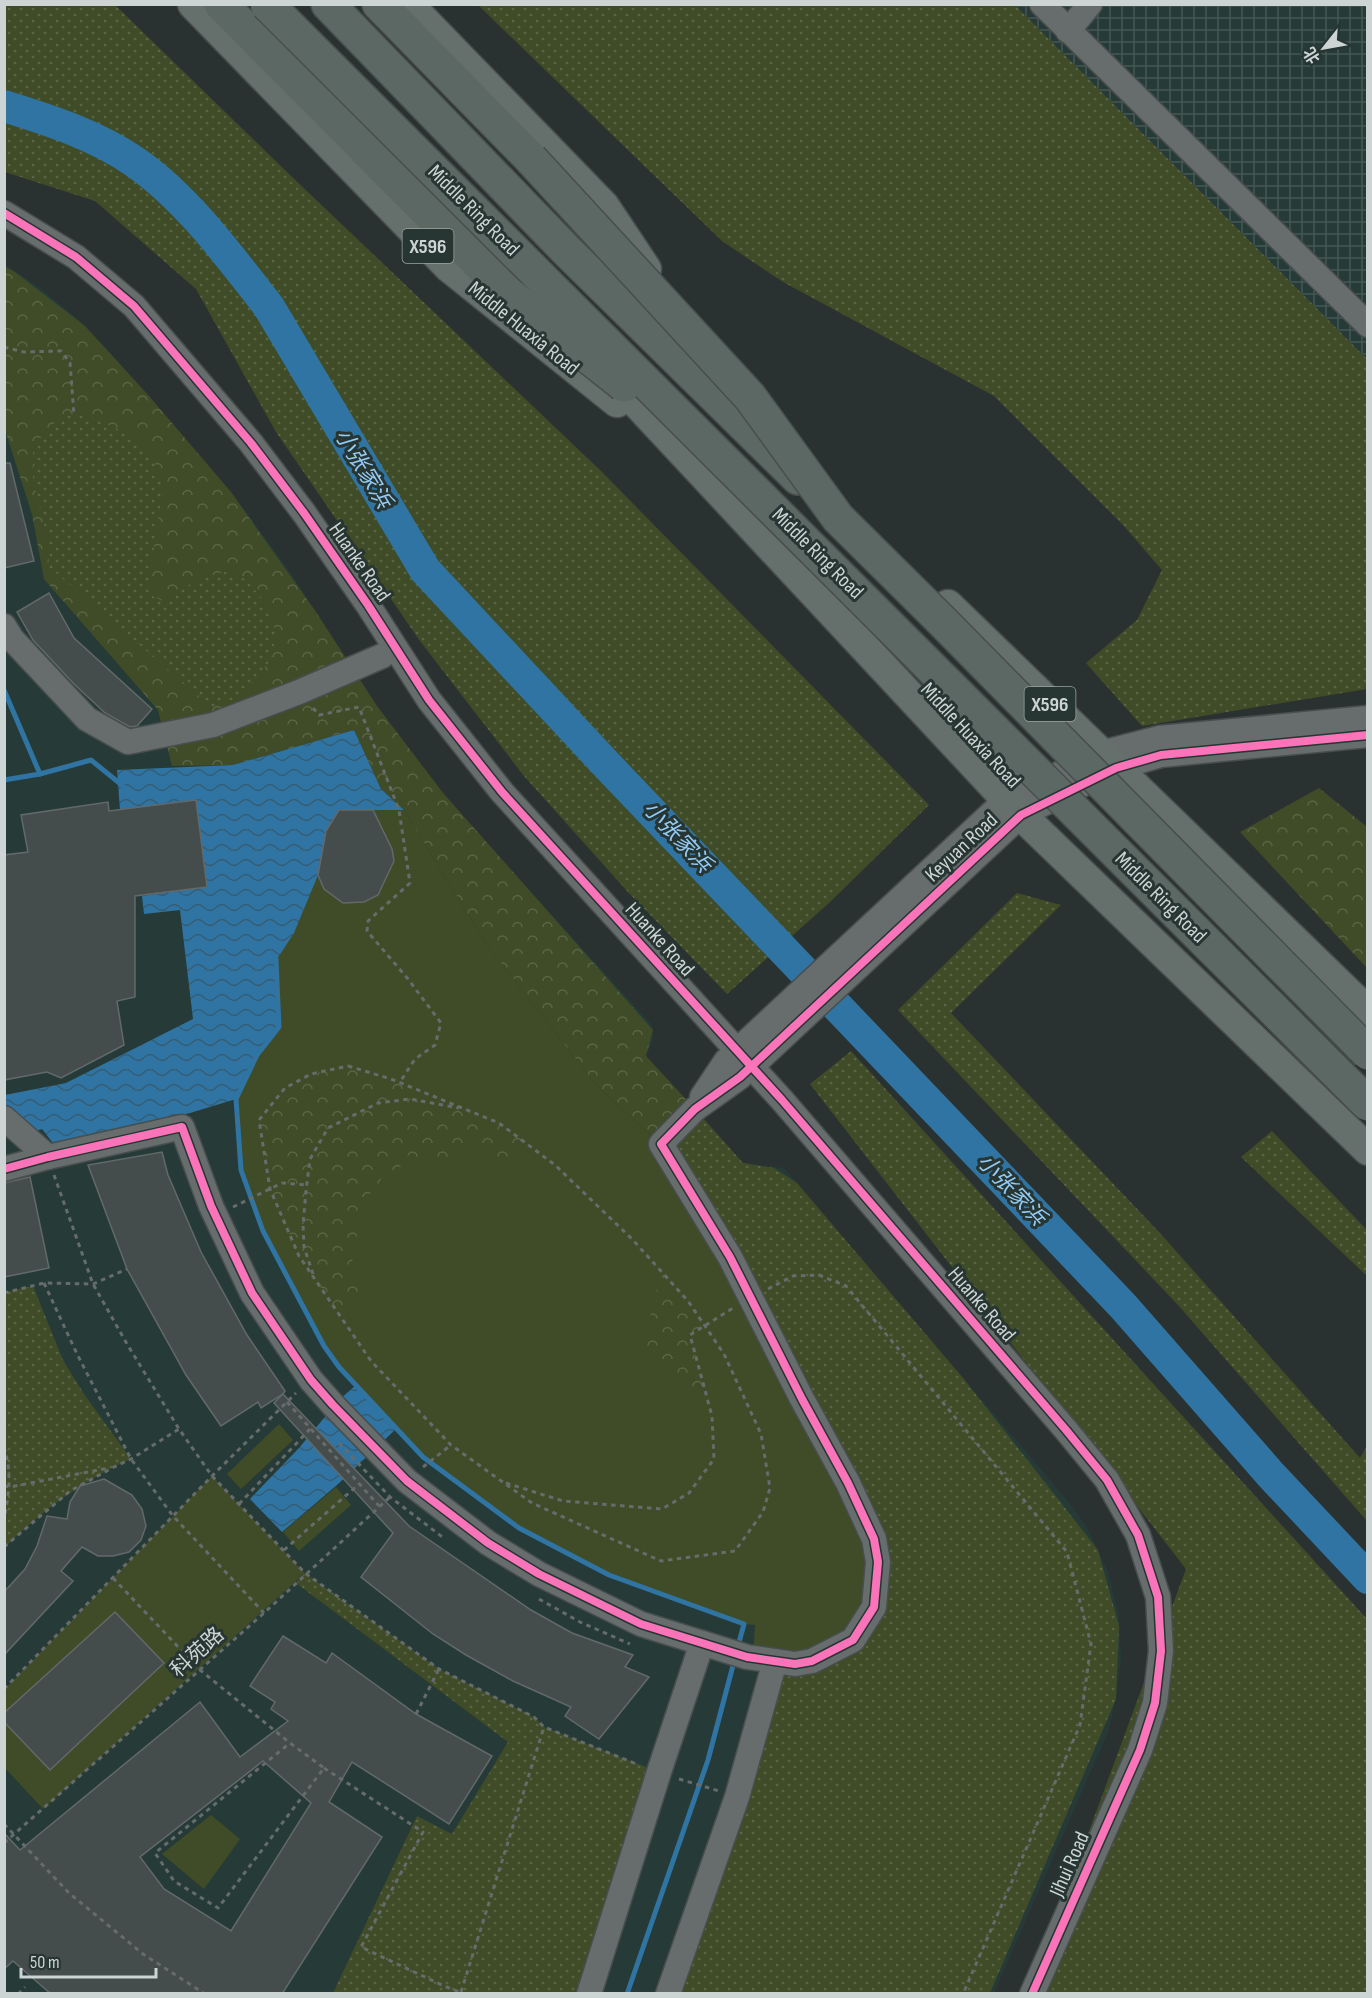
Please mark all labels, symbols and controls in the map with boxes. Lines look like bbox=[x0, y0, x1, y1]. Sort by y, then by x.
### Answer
north arrow bbox=[1294, 18, 1354, 78]
text: 北 bbox=[1300, 43, 1325, 67]
street label: Middle Ring Road bbox=[423, 159, 525, 261]
road number: X596 bbox=[402, 229, 454, 263]
street label: Middle Huaxia Road bbox=[463, 276, 584, 381]
water label: 小张家浜 bbox=[328, 424, 398, 515]
street label: Middle Ring Road bbox=[767, 502, 869, 604]
street label: Huanke Road bbox=[323, 518, 396, 607]
street label: Middle Huaxia Road bbox=[915, 677, 1026, 793]
road number: X596 bbox=[1024, 687, 1076, 721]
water label: 小张家浜 bbox=[637, 796, 718, 880]
street label: Keyuan Road bbox=[920, 808, 1003, 887]
street label: Middle Ring Road bbox=[1110, 846, 1212, 948]
street label: Huanke Road bbox=[620, 897, 699, 982]
water label: 小张家浜 bbox=[971, 1149, 1052, 1233]
street label: Huanke Road bbox=[942, 1262, 1021, 1347]
street label: 科苑路 bbox=[166, 1622, 229, 1683]
street label: Jihui Road bbox=[1044, 1828, 1095, 1901]
scale bar bbox=[21, 1941, 156, 1979]
text: 50 m bbox=[30, 1952, 60, 1973]

